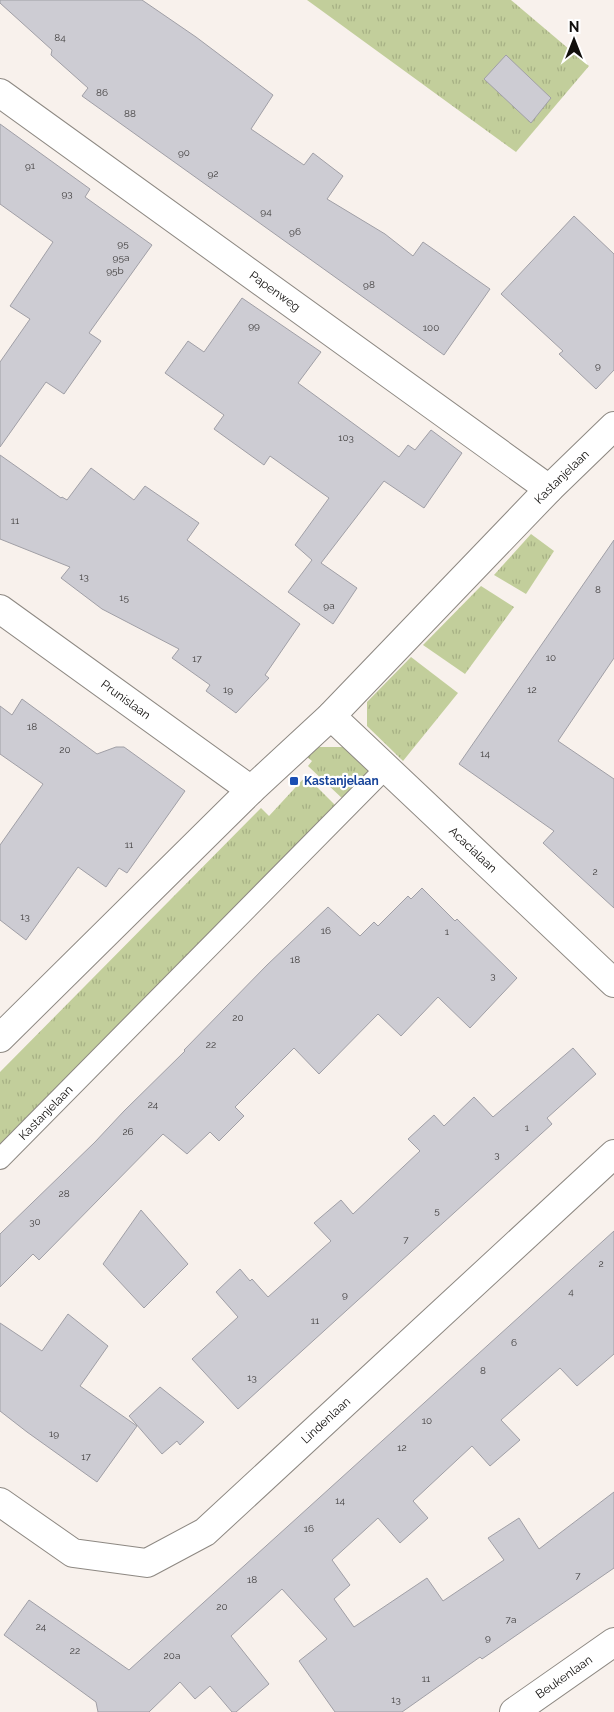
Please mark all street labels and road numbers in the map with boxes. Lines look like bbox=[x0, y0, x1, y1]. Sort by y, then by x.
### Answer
street label: Papenweg bbox=[247, 268, 303, 314]
street label: Kastanjelaan bbox=[532, 447, 592, 507]
street label: Prunislaan bbox=[98, 677, 153, 722]
street label: Acacialaan bbox=[446, 824, 500, 876]
street label: Kastanjelaan bbox=[16, 1083, 75, 1143]
street label: Lindenlaan bbox=[298, 1394, 353, 1446]
street label: Beukenlaan bbox=[533, 1652, 595, 1702]

